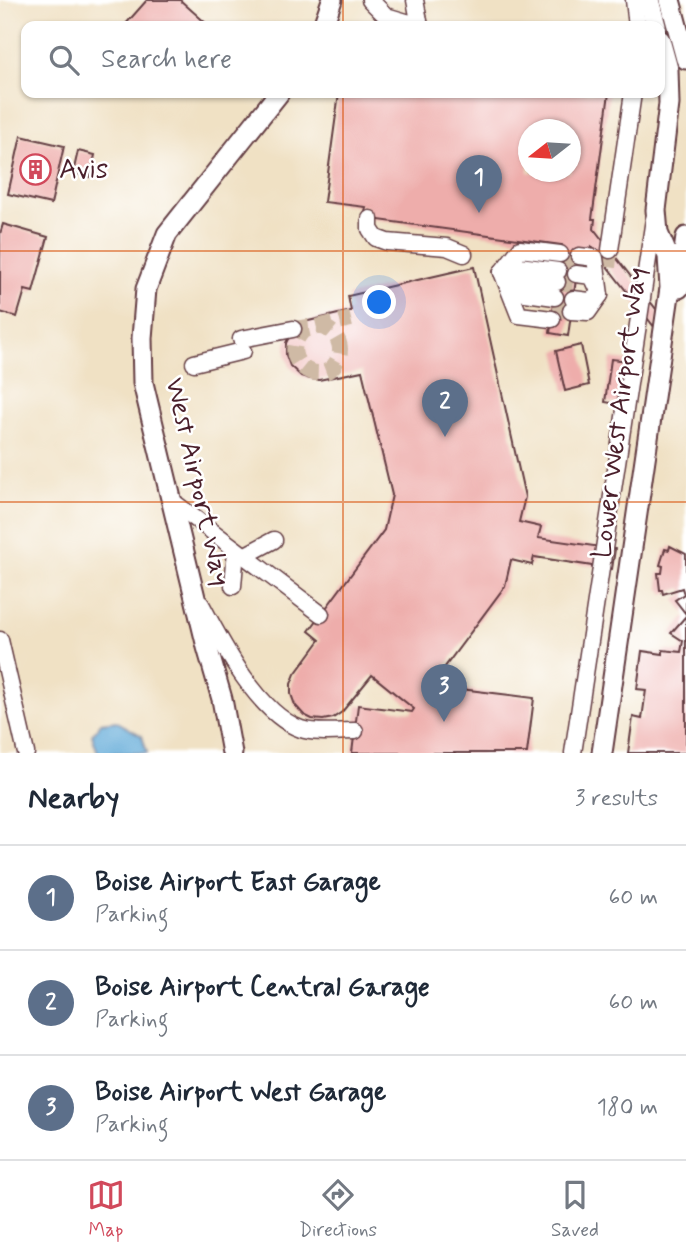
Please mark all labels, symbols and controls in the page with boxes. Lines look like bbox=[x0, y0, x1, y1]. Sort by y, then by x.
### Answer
search box bbox=[21, 21, 665, 98]
icon: search bbox=[45, 41, 83, 79]
text: Search here bbox=[101, 43, 232, 77]
north arrow bbox=[518, 119, 581, 182]
place label: Avis bbox=[59, 152, 108, 189]
building icon: Avis bbox=[19, 153, 53, 187]
pin: 1 bbox=[456, 155, 502, 213]
street label: Lower West Airport Way bbox=[584, 265, 656, 561]
your location bbox=[362, 285, 396, 319]
street label: West Airport Way bbox=[155, 374, 239, 590]
pin: 2 bbox=[422, 379, 468, 437]
pin: 3 bbox=[421, 664, 467, 722]
text: Nearby bbox=[28, 779, 119, 818]
text: 3 results bbox=[575, 784, 658, 814]
text: Boise Airport East Garage bbox=[95, 866, 381, 900]
text: 1 bbox=[46, 883, 56, 913]
text: 60 m bbox=[609, 883, 658, 913]
text: Parking bbox=[95, 900, 168, 930]
text: Boise Airport Central Garage bbox=[95, 971, 430, 1005]
text: 2 bbox=[45, 988, 57, 1018]
text: 60 m bbox=[609, 988, 658, 1018]
text: Parking bbox=[95, 1005, 168, 1035]
text: Boise Airport West Garage bbox=[95, 1076, 386, 1110]
text: 3 bbox=[46, 1093, 56, 1123]
text: 180 m bbox=[597, 1093, 658, 1123]
text: Parking bbox=[95, 1110, 168, 1140]
tab: Map bbox=[87, 1176, 125, 1243]
tab: Directions bbox=[299, 1176, 377, 1243]
tab: Saved bbox=[551, 1176, 599, 1243]

